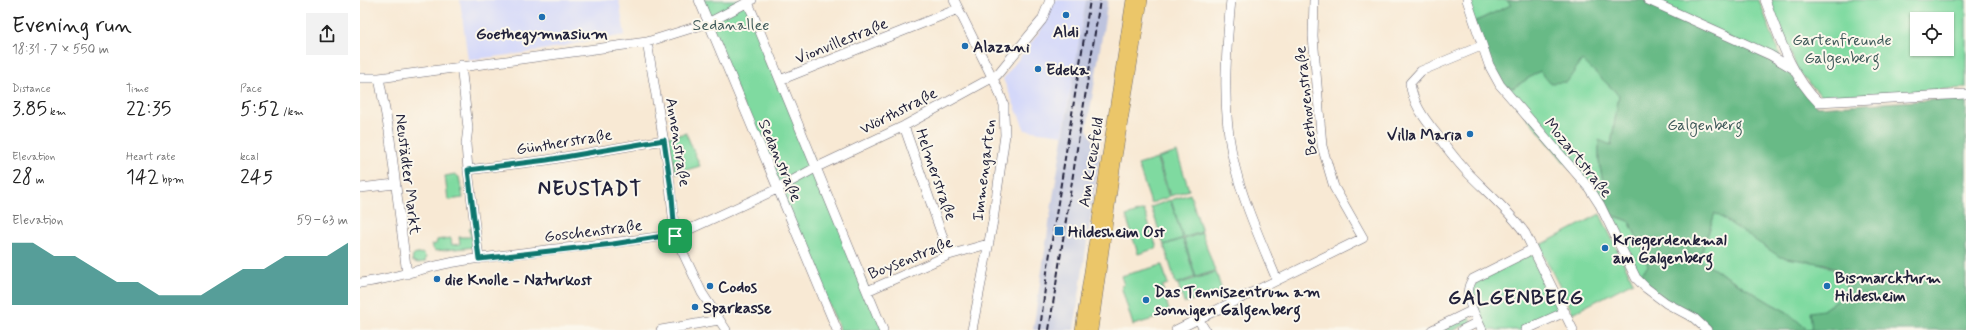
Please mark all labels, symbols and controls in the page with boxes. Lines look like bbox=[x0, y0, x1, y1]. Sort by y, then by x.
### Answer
marker: Aldi bbox=[1061, 10, 1071, 20]
text: Evening run bbox=[12, 12, 132, 40]
marker: Goethegymnasium bbox=[537, 12, 547, 22]
map controls bbox=[1910, 12, 1954, 56]
button: locate bbox=[1910, 12, 1954, 56]
button: share bbox=[306, 13, 348, 55]
street label: Vionvillestraße bbox=[792, 13, 891, 70]
park label: Sedanallee bbox=[692, 15, 770, 36]
place label: Aldi bbox=[1053, 22, 1079, 43]
place label: Goethegymnasium bbox=[476, 24, 608, 46]
park label: Gartenfreunde Galgenberg bbox=[1792, 30, 1892, 70]
place label: Alazani bbox=[973, 37, 1030, 58]
text: 18:31 · 7 × 550 m bbox=[12, 41, 109, 58]
marker: Alazani bbox=[960, 41, 970, 51]
street label: Beethovenstraße bbox=[1290, 45, 1323, 157]
place label: Edeka bbox=[1046, 60, 1089, 81]
marker: Edeka bbox=[1033, 64, 1043, 74]
text: Distance bbox=[12, 82, 51, 96]
text: Time bbox=[126, 82, 149, 96]
text: Pace bbox=[240, 82, 262, 96]
street label: Wörthstraße bbox=[856, 83, 941, 140]
text: 3.85 bbox=[12, 96, 47, 123]
text: 22:35 bbox=[126, 96, 171, 123]
text: 5:52 bbox=[240, 96, 280, 123]
street label: Annenstraße bbox=[660, 96, 695, 188]
text: km bbox=[47, 105, 66, 119]
text: /km bbox=[280, 105, 304, 119]
street label: Neustädter Markt bbox=[390, 112, 425, 236]
street label: Mozartstraße bbox=[1539, 114, 1617, 202]
park label: Galgenberg bbox=[1667, 115, 1743, 137]
street label: Sedanstraße bbox=[753, 116, 806, 205]
street label: Am Kreuzfeld bbox=[1074, 116, 1109, 209]
street label: Immengarten bbox=[968, 118, 1001, 222]
street label: Güntherstraße bbox=[515, 125, 614, 160]
place label: Villa Maria bbox=[1387, 125, 1462, 146]
street label: Helmerstraße bbox=[910, 126, 961, 223]
marker: Villa Maria bbox=[1465, 129, 1475, 139]
text: Elevation bbox=[12, 150, 55, 164]
text: Heart rate bbox=[126, 150, 175, 164]
text: kcal bbox=[240, 150, 258, 164]
text: 28 bbox=[12, 164, 33, 191]
text: 142 bbox=[126, 164, 159, 191]
text: 245 bbox=[240, 164, 273, 191]
text: m bbox=[33, 173, 45, 187]
text: bpm bbox=[159, 173, 184, 187]
district label: NEUSTADT bbox=[538, 176, 643, 203]
text: Elevation bbox=[12, 212, 63, 229]
text: 59–63 m bbox=[296, 212, 348, 229]
street label: Goschenstraße bbox=[543, 215, 644, 248]
pin bbox=[658, 219, 692, 253]
place label: Hildesheim Ost bbox=[1068, 222, 1166, 243]
icon: arrive bbox=[664, 225, 686, 247]
marker: Hildesheim Ost bbox=[1053, 225, 1065, 237]
place label: Kriegerdenkmal am Galgenberg bbox=[1613, 230, 1727, 271]
street label: Boysenstraße bbox=[865, 232, 956, 285]
marker: Kriegerdenkmal am Galgenberg bbox=[1600, 243, 1610, 253]
place label: Bismarckturm Hildesheim bbox=[1835, 268, 1941, 307]
place label: die Knolle - Naturkost bbox=[445, 270, 593, 291]
marker: die Knolle - Naturkost bbox=[432, 274, 442, 284]
place label: Codos bbox=[718, 277, 758, 298]
marker: Codos bbox=[705, 281, 715, 291]
marker: Bismarckturm Hildesheim bbox=[1822, 281, 1832, 291]
place label: Das Tenniszentrum am sonnigen Galgenberg bbox=[1153, 282, 1320, 323]
district label: GALGENBERG bbox=[1448, 285, 1584, 312]
marker: Das Tenniszentrum am sonnigen Galgenberg bbox=[1141, 295, 1151, 305]
place label: Sparkasse bbox=[703, 298, 772, 319]
marker: Sparkasse bbox=[690, 302, 700, 312]

